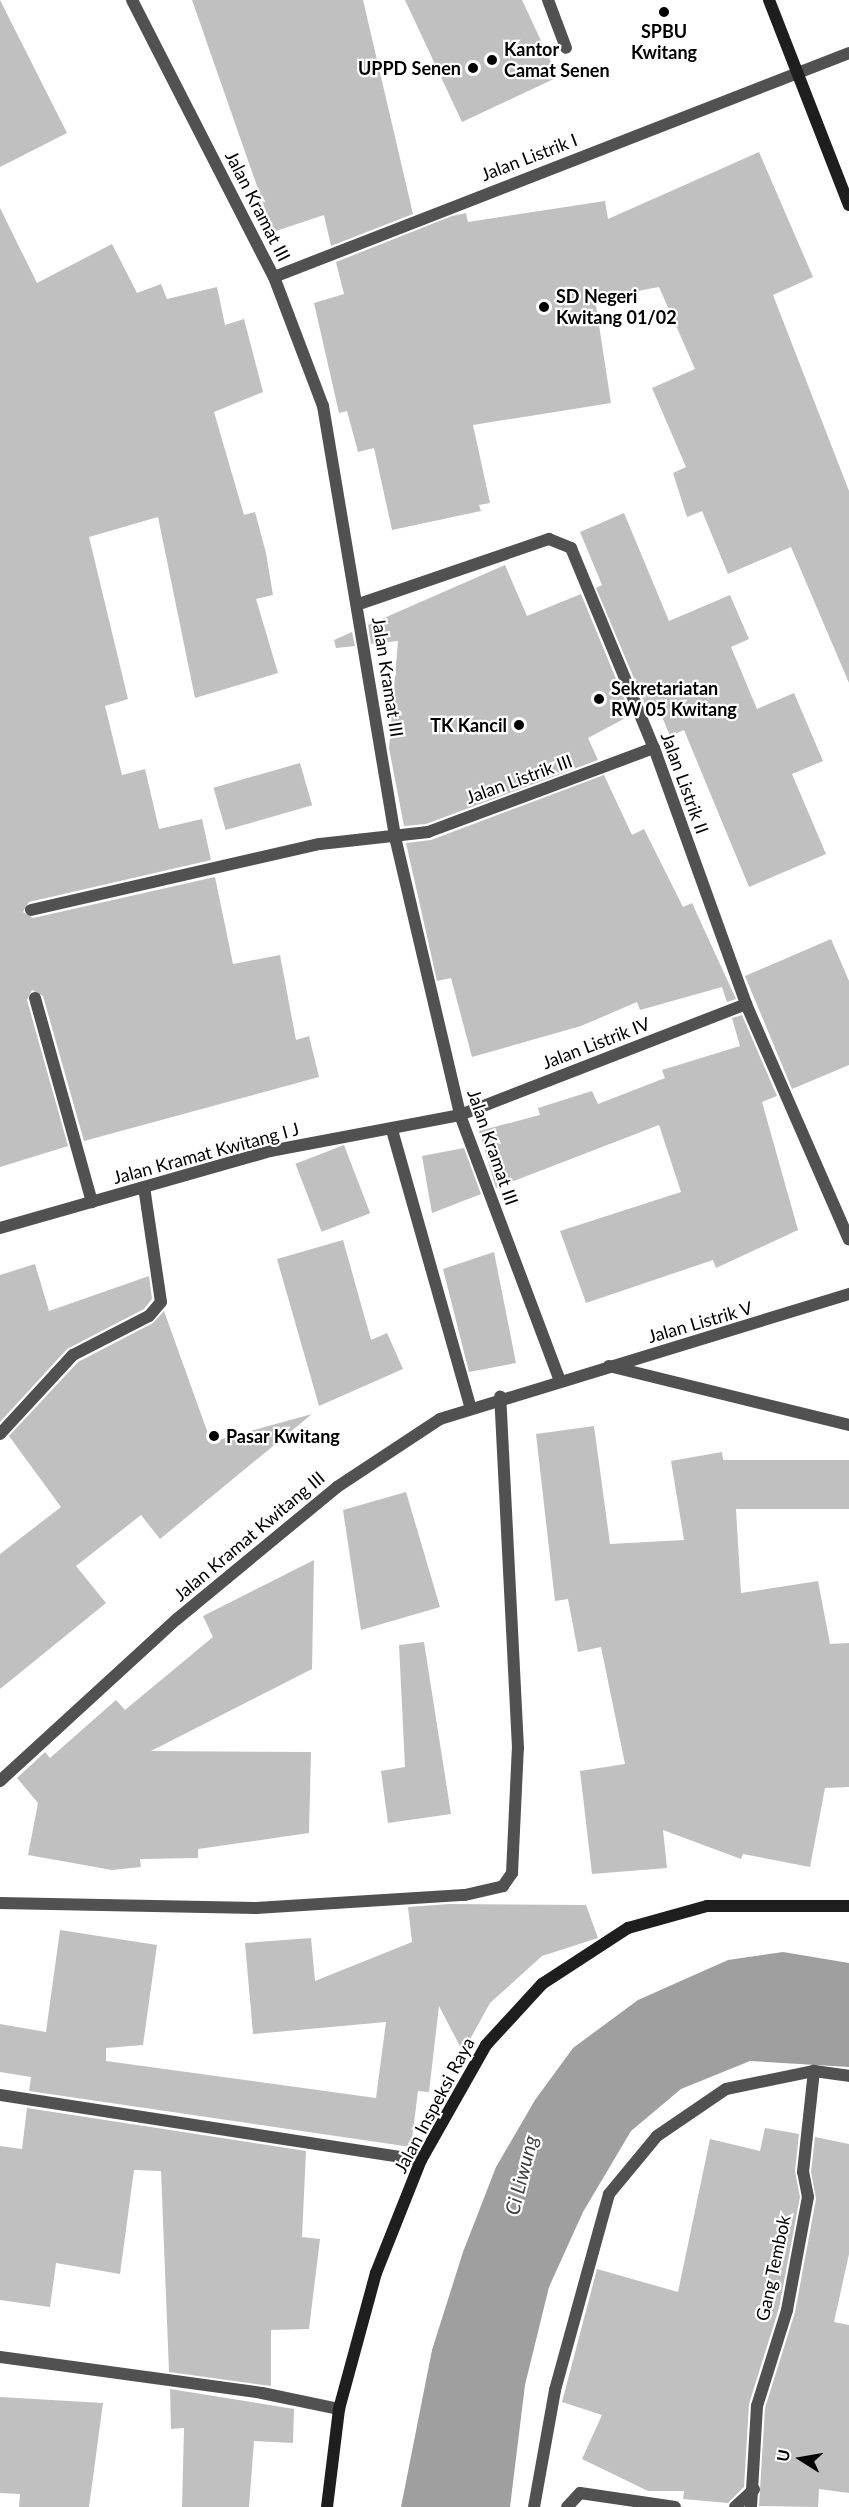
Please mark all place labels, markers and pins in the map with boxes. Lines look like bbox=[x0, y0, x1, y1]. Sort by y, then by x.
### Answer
marker: SPBU Kwitang bbox=[657, 5, 671, 19]
place label: SPBU Kwitang bbox=[631, 21, 697, 63]
place label: Kantor Camat Senen bbox=[504, 39, 610, 82]
marker: Kantor Camat Senen bbox=[485, 53, 499, 67]
place label: UPPD Senen bbox=[358, 57, 461, 79]
marker: UPPD Senen bbox=[466, 61, 480, 75]
place label: SD Negeri Kwitang 01/02 bbox=[556, 286, 677, 328]
marker: SD Negeri Kwitang 01/02 bbox=[537, 300, 551, 314]
place label: Sekretariatan RW 05 Kwitang bbox=[611, 678, 737, 720]
marker: Sekretariatan RW 05 Kwitang bbox=[592, 692, 606, 706]
place label: TK Kancil bbox=[430, 714, 507, 736]
marker: TK Kancil bbox=[512, 718, 526, 732]
place label: Pasar Kwitang bbox=[226, 1425, 340, 1447]
marker: Pasar Kwitang bbox=[207, 1429, 221, 1443]

